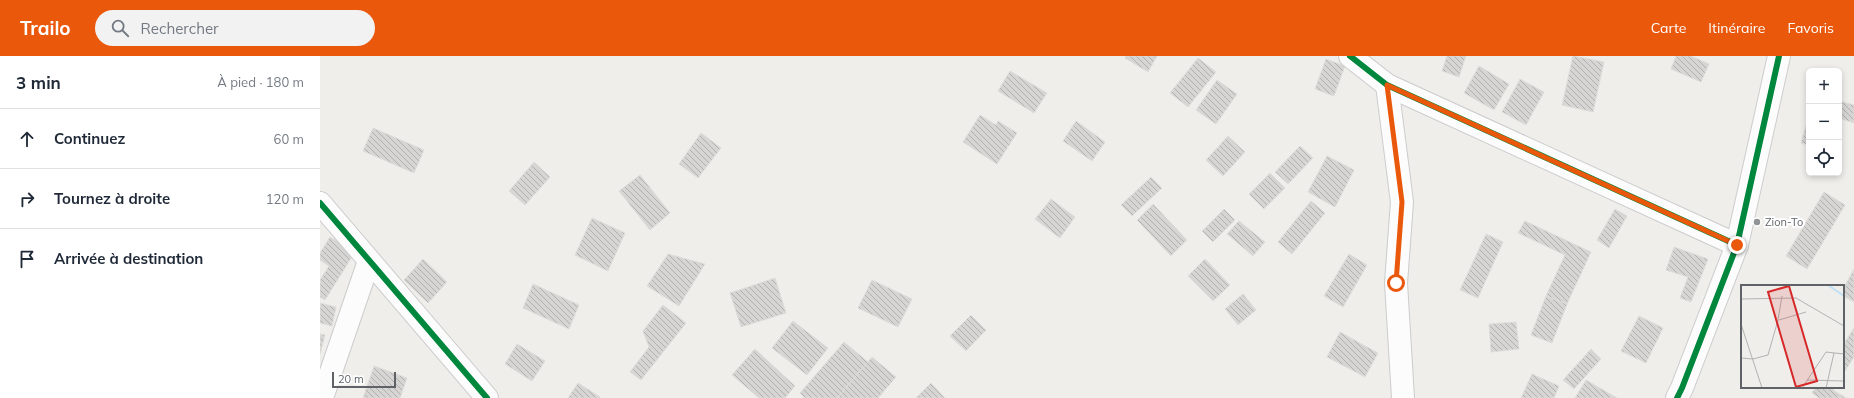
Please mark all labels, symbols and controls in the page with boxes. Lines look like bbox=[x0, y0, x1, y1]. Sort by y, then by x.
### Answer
search box bbox=[95, 10, 375, 46]
text: Trailo bbox=[20, 16, 71, 40]
icon: search bbox=[109, 17, 131, 39]
text: Rechercher bbox=[141, 19, 219, 38]
text: Carte bbox=[1651, 19, 1686, 37]
text: Itinéraire bbox=[1708, 19, 1765, 37]
text: Favoris bbox=[1787, 19, 1834, 37]
map controls bbox=[1806, 68, 1842, 176]
button: + bbox=[1806, 68, 1842, 104]
text: 3 min bbox=[16, 72, 61, 93]
text: À pied · 180 m bbox=[217, 74, 304, 90]
button: − bbox=[1806, 104, 1842, 140]
icon: ahead bbox=[16, 128, 38, 150]
text: Continuez bbox=[54, 129, 125, 148]
text: 60 m bbox=[274, 131, 304, 147]
button: locate bbox=[1806, 140, 1842, 176]
icon: right bbox=[16, 188, 38, 210]
text: Tournez à droite bbox=[54, 189, 170, 208]
text: 120 m bbox=[266, 191, 304, 207]
place label: Zion-To bbox=[1765, 215, 1803, 229]
marker: Zion-To bbox=[1752, 217, 1762, 227]
route end bbox=[1728, 236, 1746, 254]
icon: arrive bbox=[16, 248, 38, 270]
text: Arrivée à destination bbox=[54, 249, 203, 268]
route start bbox=[1387, 274, 1405, 292]
inset map bbox=[1741, 285, 1844, 388]
scale bar bbox=[332, 370, 396, 389]
text: 20 m bbox=[338, 372, 364, 386]

